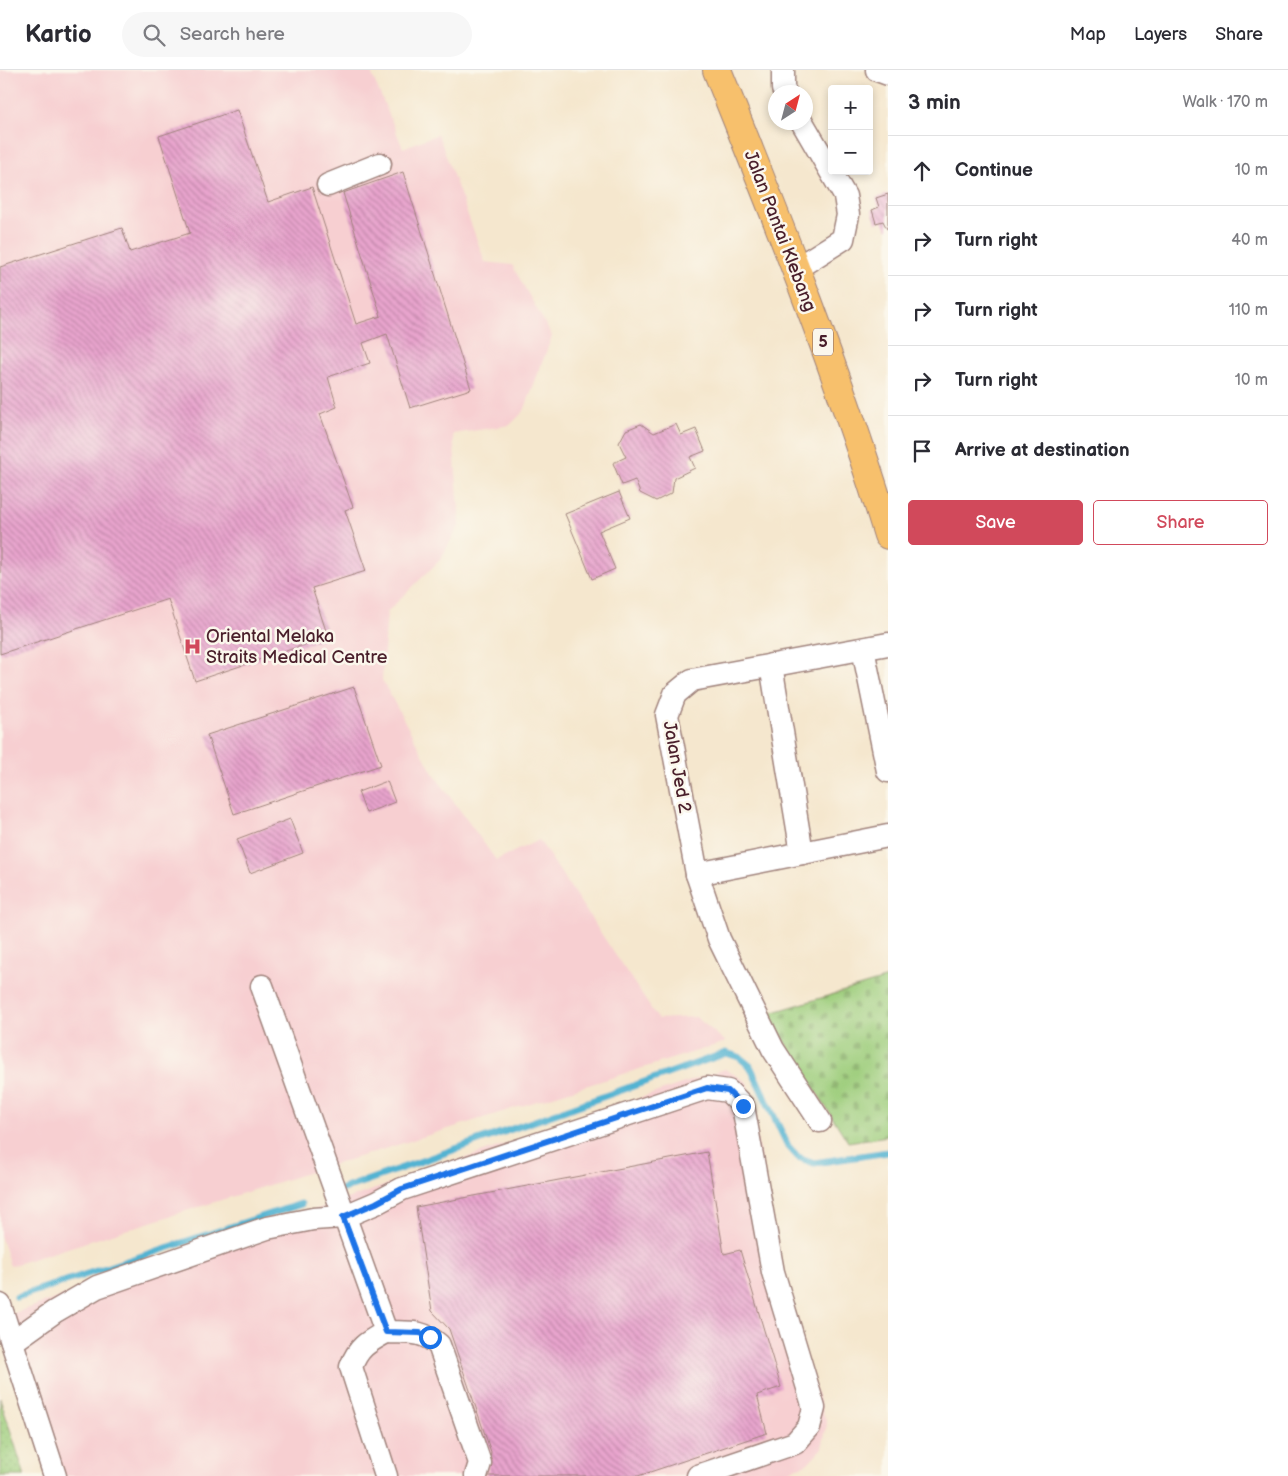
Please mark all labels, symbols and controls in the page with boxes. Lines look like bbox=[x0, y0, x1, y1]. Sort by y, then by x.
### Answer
search box bbox=[122, 12, 472, 57]
text: Kartio bbox=[25, 20, 92, 49]
icon: search bbox=[140, 21, 168, 49]
text: Search here bbox=[180, 23, 285, 46]
text: Map bbox=[1070, 24, 1106, 45]
text: Layers bbox=[1134, 24, 1187, 45]
text: Share bbox=[1215, 24, 1263, 45]
north arrow bbox=[768, 85, 813, 130]
map controls bbox=[828, 85, 873, 175]
button: + bbox=[828, 85, 873, 130]
text: 3 min bbox=[908, 90, 961, 115]
text: Walk · 170 m bbox=[1182, 93, 1268, 112]
button: − bbox=[828, 130, 873, 175]
street label: Jalan Pantai Klebang bbox=[740, 148, 820, 314]
icon: ahead bbox=[908, 157, 936, 185]
text: Continue bbox=[955, 159, 1033, 182]
text: 10 m bbox=[1235, 161, 1268, 180]
icon: right bbox=[908, 227, 936, 255]
text: Turn right bbox=[955, 229, 1038, 252]
text: 40 m bbox=[1231, 231, 1268, 250]
icon: right bbox=[908, 297, 936, 325]
text: Turn right bbox=[955, 299, 1038, 322]
text: 110 m bbox=[1229, 301, 1268, 320]
road number: 5 bbox=[813, 328, 833, 356]
icon: right bbox=[908, 367, 936, 395]
text: Turn right bbox=[955, 369, 1038, 392]
text: 10 m bbox=[1235, 371, 1268, 390]
icon: arrive bbox=[908, 437, 936, 465]
text: Arrive at destination bbox=[955, 439, 1130, 462]
button: Save bbox=[908, 500, 1083, 545]
button: Share bbox=[1093, 500, 1268, 545]
place label: Oriental Melaka Straits Medical Centre bbox=[206, 626, 388, 668]
hospital icon: Oriental Melaka Straits Medical Centre bbox=[182, 636, 202, 656]
street label: Jalan Jed 2 bbox=[659, 719, 695, 815]
route end bbox=[732, 1095, 755, 1118]
route start bbox=[419, 1326, 442, 1349]

